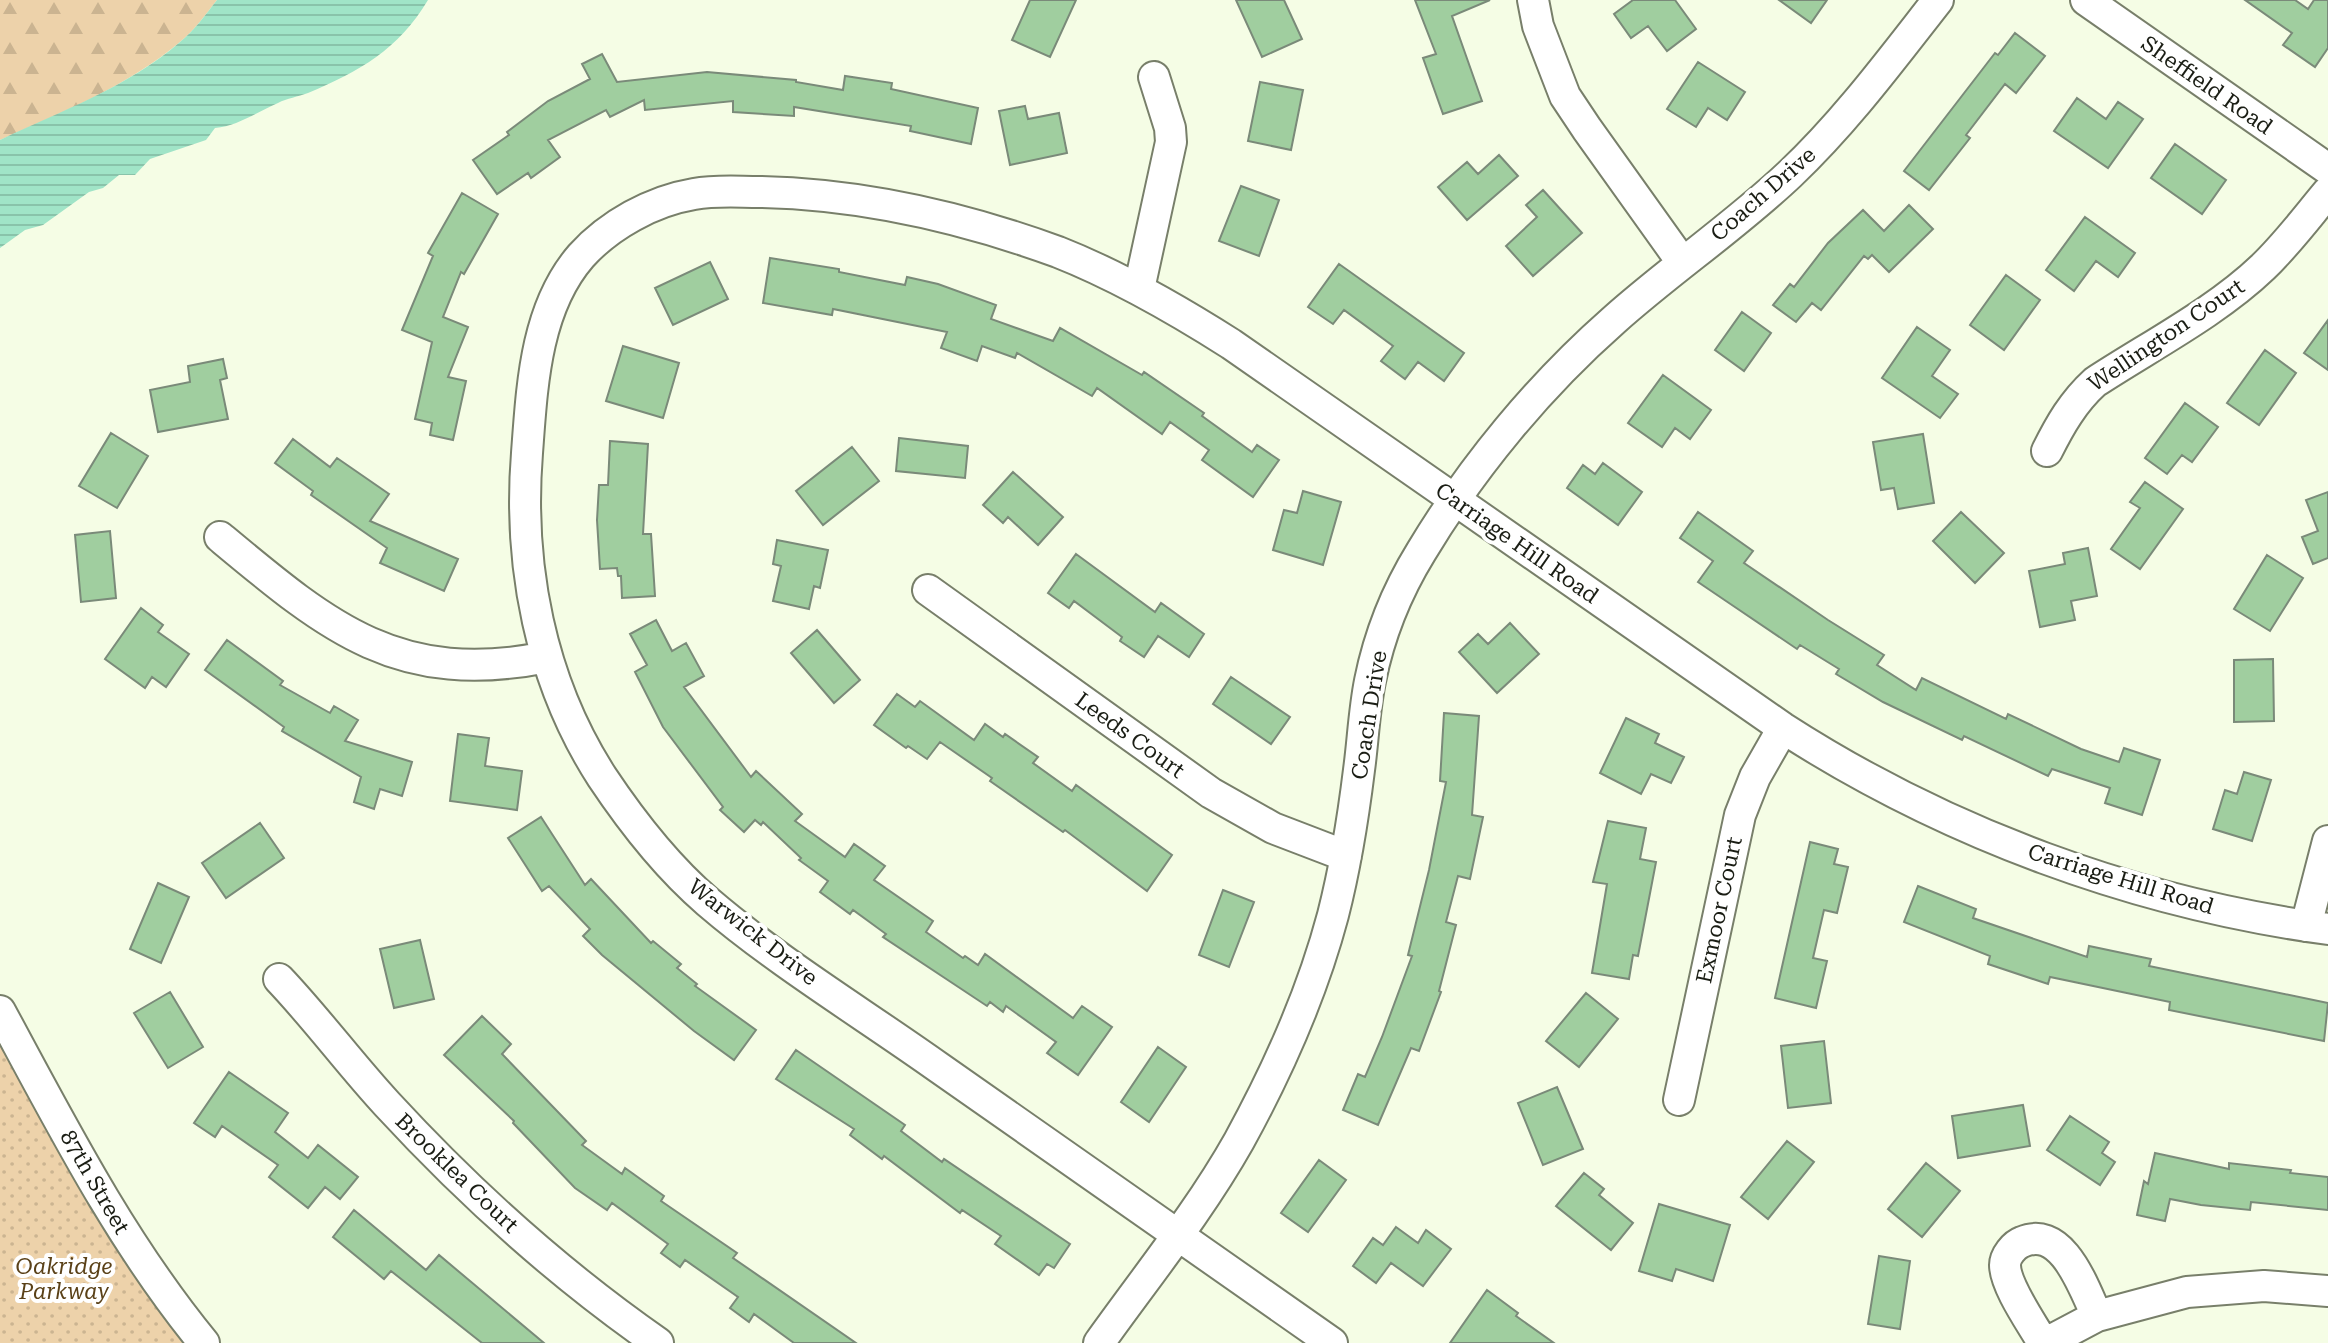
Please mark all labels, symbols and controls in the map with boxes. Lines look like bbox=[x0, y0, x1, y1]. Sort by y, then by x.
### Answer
street label: Sheffield Road bbox=[2137, 31, 2277, 139]
street label: Coach Drive bbox=[1706, 142, 1820, 246]
street label: Wellington Court bbox=[2083, 274, 2249, 396]
street label: Carriage Hill Road bbox=[1431, 477, 1603, 609]
street label: Coach Drive bbox=[1346, 649, 1392, 781]
street label: Leeds Court bbox=[1071, 687, 1189, 783]
street label: Exmoor Court bbox=[1691, 834, 1747, 986]
street label: Carriage Hill Road bbox=[2025, 839, 2217, 919]
street label: Warwick Drive bbox=[683, 874, 823, 990]
street label: Brooklea Court bbox=[390, 1108, 524, 1238]
street label: 87th Street bbox=[55, 1126, 135, 1238]
park label: Oakridge Parkway bbox=[16, 1254, 112, 1304]

